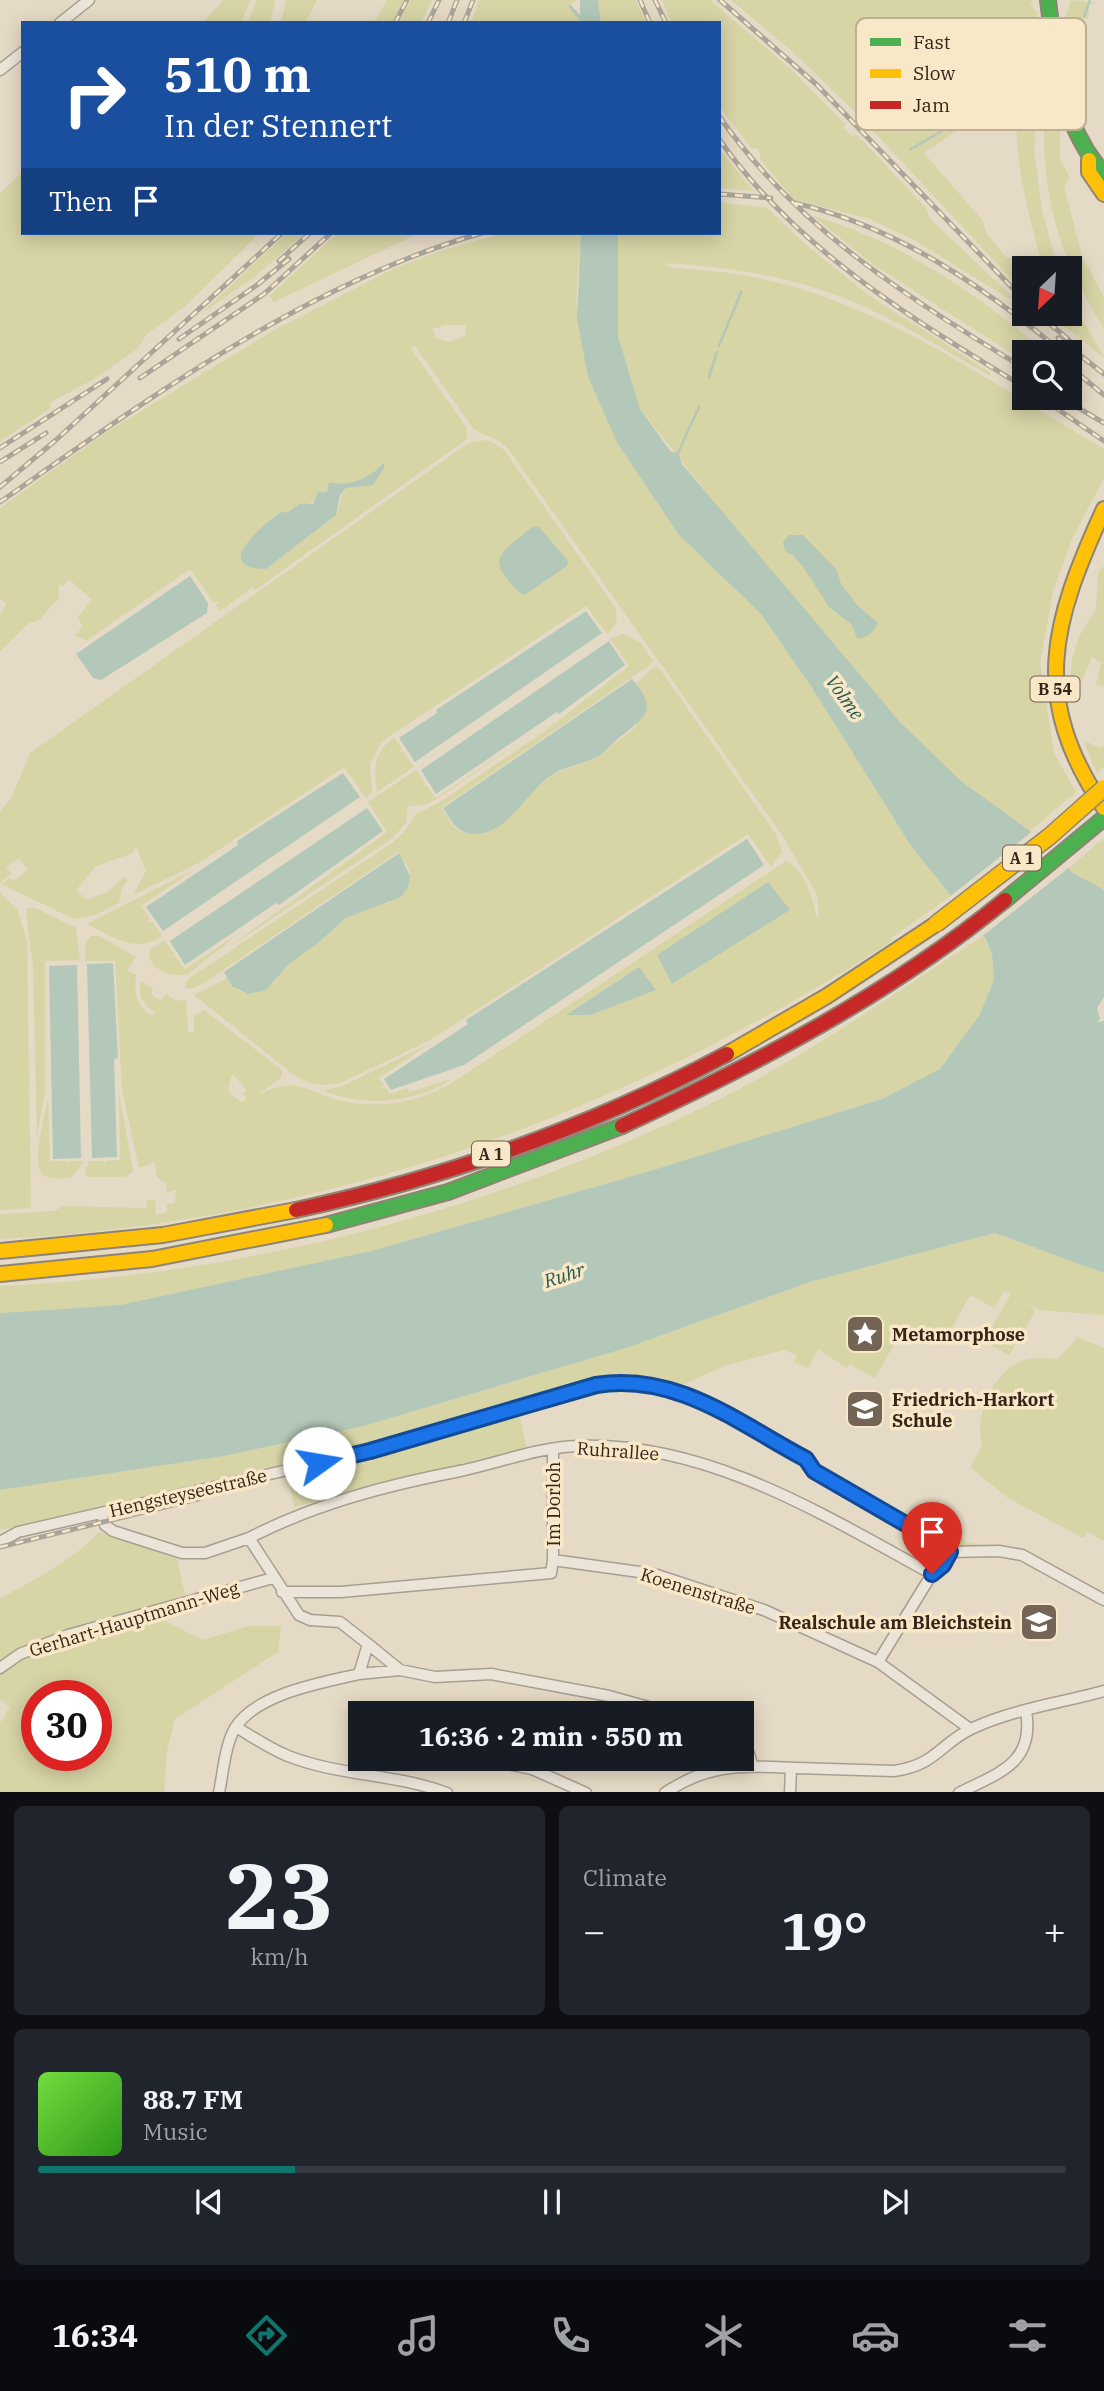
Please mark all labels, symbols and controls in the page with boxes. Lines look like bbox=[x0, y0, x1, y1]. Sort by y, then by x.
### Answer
legend bbox=[856, 18, 1086, 130]
text: Fast bbox=[913, 30, 951, 54]
text: 510 m bbox=[164, 42, 311, 105]
icon: right bbox=[49, 49, 140, 140]
text: Slow bbox=[913, 61, 955, 85]
text: Jam bbox=[913, 93, 950, 117]
text: In der Stennert bbox=[164, 104, 392, 146]
icon: arrive bbox=[127, 182, 165, 220]
text: Then bbox=[49, 184, 113, 218]
north arrow bbox=[1012, 256, 1082, 326]
map controls bbox=[1012, 256, 1082, 410]
button: search bbox=[1012, 340, 1082, 410]
water label: Volme bbox=[821, 670, 870, 725]
road number: B 54 bbox=[1030, 676, 1080, 702]
road number: A 1 bbox=[1003, 846, 1041, 870]
road number: A 1 bbox=[472, 1142, 510, 1166]
water label: Ruhr bbox=[540, 1257, 588, 1293]
place icon: Metamorphose bbox=[844, 1313, 886, 1355]
place label: Metamorphose bbox=[892, 1323, 1025, 1346]
school or university icon: Friedrich-Harkort Schule bbox=[844, 1388, 886, 1430]
place label: Friedrich-Harkort Schule bbox=[892, 1388, 1054, 1432]
position arrow bbox=[282, 1426, 356, 1500]
street label: Ruhrallee bbox=[576, 1437, 660, 1465]
street label: Im Dorloh bbox=[542, 1461, 565, 1547]
street label: Hengsteyseestraße bbox=[107, 1464, 269, 1522]
pin bbox=[902, 1502, 962, 1574]
icon: arrive bbox=[913, 1513, 951, 1551]
street label: Koenenstraße bbox=[638, 1563, 758, 1619]
street label: Gerhart-Hauptmann-Weg bbox=[26, 1576, 242, 1662]
school or university icon: Realschule am Bleichstein bbox=[1018, 1601, 1060, 1643]
place label: Realschule am Bleichstein bbox=[778, 1611, 1012, 1634]
speed limit sign: 30 bbox=[21, 1680, 112, 1771]
text: 16:36 · 2 min · 550 m bbox=[419, 1719, 683, 1753]
text: 23 bbox=[225, 1836, 334, 1954]
text: Climate bbox=[583, 1862, 667, 1892]
text: 19° bbox=[781, 1897, 868, 1964]
text: − bbox=[583, 1906, 606, 1955]
text: + bbox=[1043, 1906, 1066, 1955]
text: km/h bbox=[250, 1941, 309, 1971]
text: 88.7 FM bbox=[143, 2082, 243, 2116]
text: Music bbox=[143, 2116, 208, 2146]
icon: previous bbox=[190, 2183, 228, 2221]
icon: pause bbox=[533, 2183, 571, 2221]
icon: next bbox=[876, 2183, 914, 2221]
icon: directions bbox=[242, 2311, 291, 2360]
icon: music bbox=[394, 2311, 443, 2360]
icon: phone bbox=[546, 2311, 595, 2360]
icon: climate bbox=[699, 2311, 748, 2360]
icon: car bbox=[851, 2311, 900, 2360]
icon: filters bbox=[1003, 2311, 1052, 2360]
text: 16:34 bbox=[52, 2314, 138, 2356]

